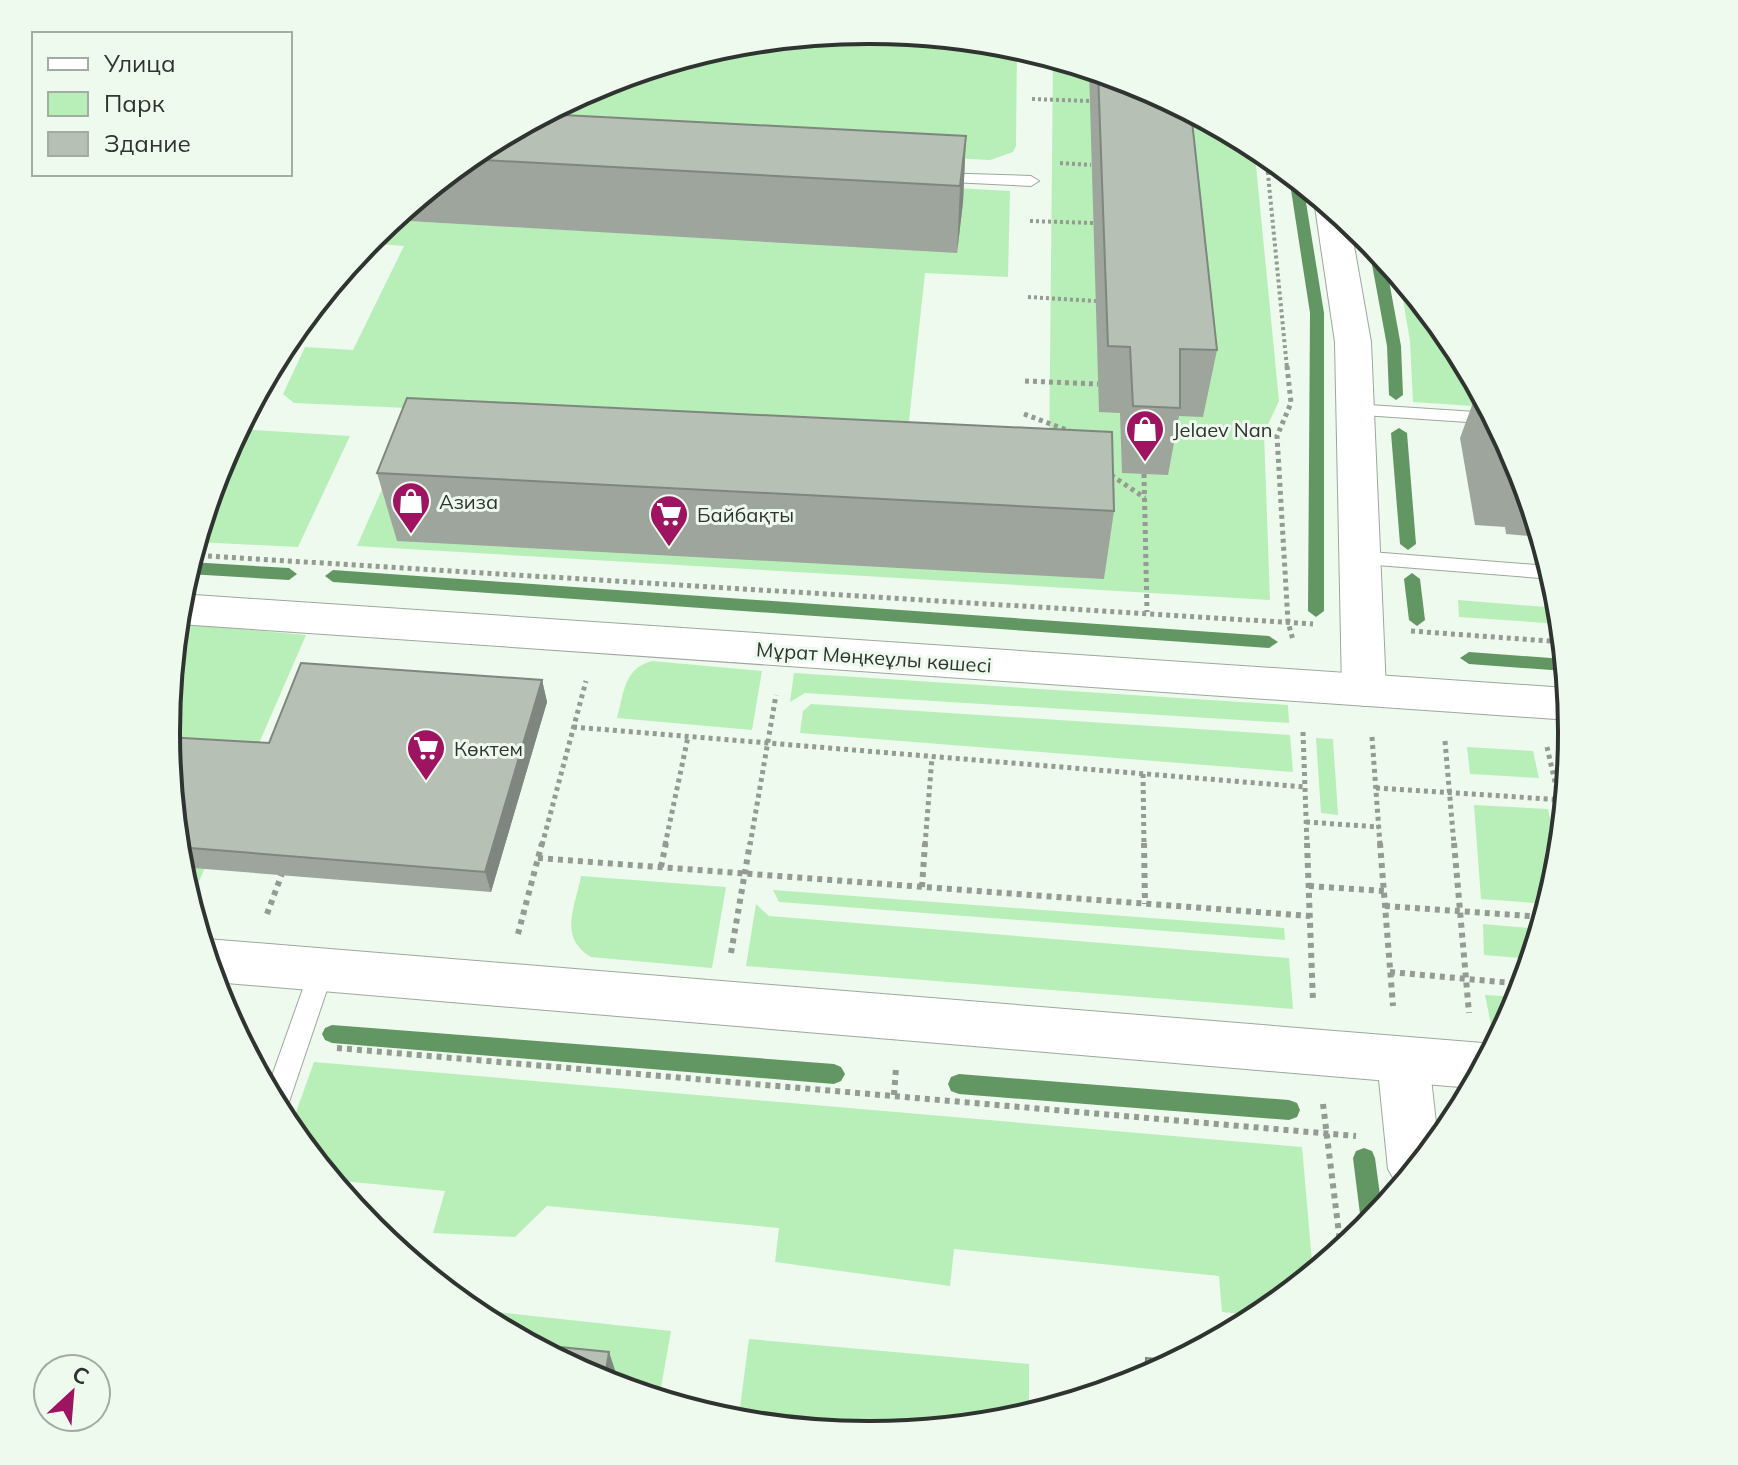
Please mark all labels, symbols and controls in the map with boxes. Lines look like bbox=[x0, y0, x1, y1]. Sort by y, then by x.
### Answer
legend bbox=[32, 32, 292, 176]
text: Улица bbox=[103, 48, 176, 78]
text: Парк bbox=[104, 88, 165, 118]
text: Здание bbox=[104, 128, 191, 158]
shop icon: Jelaev Nan bbox=[1124, 408, 1166, 463]
place label: Jelaev Nan bbox=[1173, 417, 1272, 442]
shop icon: Азиза bbox=[390, 480, 432, 535]
place label: Азиза bbox=[439, 489, 498, 514]
supermarket icon: Байбақты bbox=[648, 493, 690, 548]
place label: Байбақты bbox=[697, 502, 794, 527]
street label: Мұрат Мөңкеұлы көшесі bbox=[755, 636, 993, 678]
supermarket icon: Көктем bbox=[405, 727, 447, 782]
place label: Көктем bbox=[454, 736, 523, 761]
north arrow bbox=[32, 1353, 112, 1433]
text: С bbox=[68, 1359, 94, 1391]

